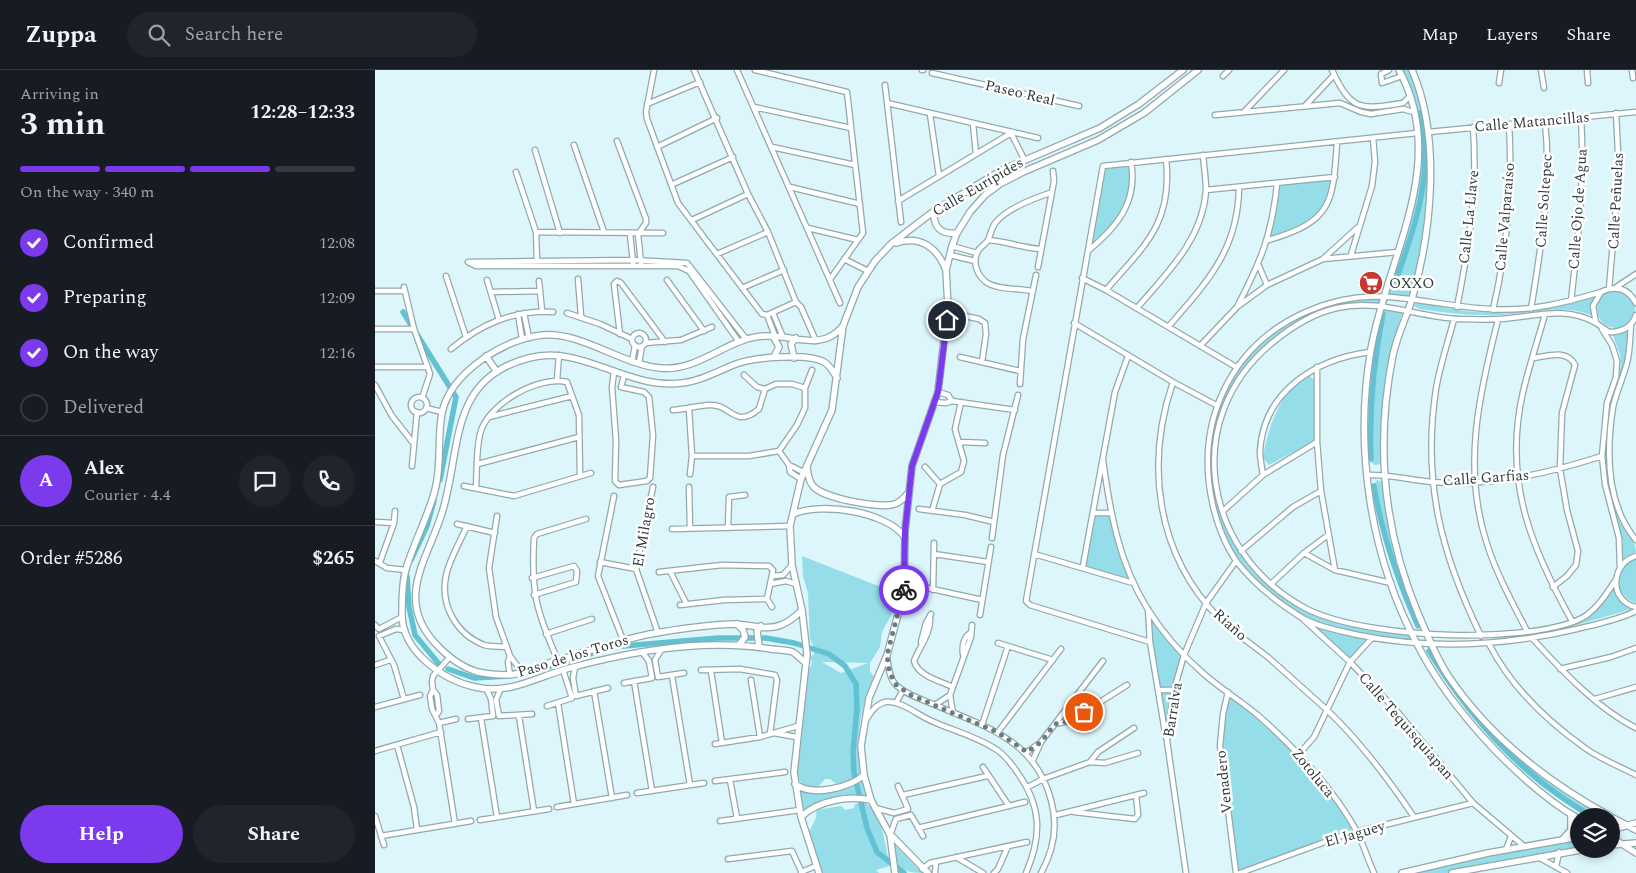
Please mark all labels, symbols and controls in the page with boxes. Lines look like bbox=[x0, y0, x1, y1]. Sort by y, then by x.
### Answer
search box bbox=[127, 12, 477, 57]
text: Zuppa bbox=[25, 17, 97, 53]
text: Search here bbox=[185, 20, 283, 49]
icon: search bbox=[145, 21, 173, 49]
text: Map bbox=[1422, 21, 1458, 48]
text: Layers bbox=[1486, 21, 1538, 48]
text: Share bbox=[1566, 21, 1611, 48]
street label: Paseo Real bbox=[983, 74, 1057, 112]
text: Arriving in bbox=[20, 82, 99, 106]
text: 12:28–12:33 bbox=[250, 98, 355, 127]
text: 3 min bbox=[20, 100, 105, 149]
street label: Calle Matancillas bbox=[1473, 106, 1591, 138]
street label: Calle Ojo de Agua bbox=[1562, 147, 1594, 270]
street label: Calle Eurípides bbox=[928, 152, 1028, 222]
street label: Calle Peñuelas bbox=[1602, 152, 1630, 250]
street label: Calle Soltepec bbox=[1529, 153, 1559, 249]
street label: Calle Valparaíso bbox=[1489, 162, 1521, 272]
street label: Calle La Llave bbox=[1453, 169, 1485, 265]
text: On the way · 340 m bbox=[20, 180, 154, 204]
text: Confirmed bbox=[63, 228, 154, 257]
icon: check bbox=[20, 229, 48, 257]
text: 12:08 bbox=[319, 231, 355, 255]
supermarket icon: OXXO bbox=[1358, 270, 1384, 296]
place label: OXXO bbox=[1389, 272, 1434, 295]
text: Preparing bbox=[63, 283, 147, 312]
icon: check bbox=[20, 284, 48, 312]
text: 12:09 bbox=[319, 286, 355, 310]
pin bbox=[926, 299, 968, 341]
icon: home bbox=[933, 306, 961, 334]
text: On the way bbox=[63, 338, 159, 367]
icon: check bbox=[20, 339, 48, 367]
text: 12:16 bbox=[319, 341, 355, 365]
text: Delivered bbox=[63, 393, 144, 422]
text: Alex bbox=[84, 454, 125, 483]
button: chat bbox=[239, 455, 291, 507]
button: phone bbox=[303, 455, 355, 507]
street label: Calle Garfias bbox=[1442, 464, 1530, 492]
text: A bbox=[39, 466, 53, 495]
text: Courier · 4.4 bbox=[84, 483, 171, 507]
street label: El Milagro bbox=[627, 495, 661, 569]
text: Order #5286 bbox=[20, 544, 123, 573]
text: $265 bbox=[312, 544, 355, 573]
courier bbox=[879, 565, 929, 615]
icon: bike bbox=[890, 576, 918, 604]
street label: Riaño bbox=[1208, 603, 1252, 647]
street label: Paso de los Toros bbox=[515, 628, 631, 684]
street label: Calle Tequisquiapan bbox=[1353, 667, 1459, 785]
street label: Barralva bbox=[1157, 680, 1189, 739]
pin bbox=[1063, 691, 1105, 733]
icon: bag bbox=[1070, 698, 1098, 726]
street label: Zotoluca bbox=[1286, 743, 1341, 803]
street label: Venadero bbox=[1209, 749, 1239, 815]
button: Help bbox=[20, 805, 183, 863]
button: Share bbox=[193, 805, 355, 863]
map controls bbox=[1570, 808, 1620, 858]
button: layers bbox=[1570, 808, 1620, 858]
street label: El Jaguey bbox=[1322, 814, 1389, 854]

